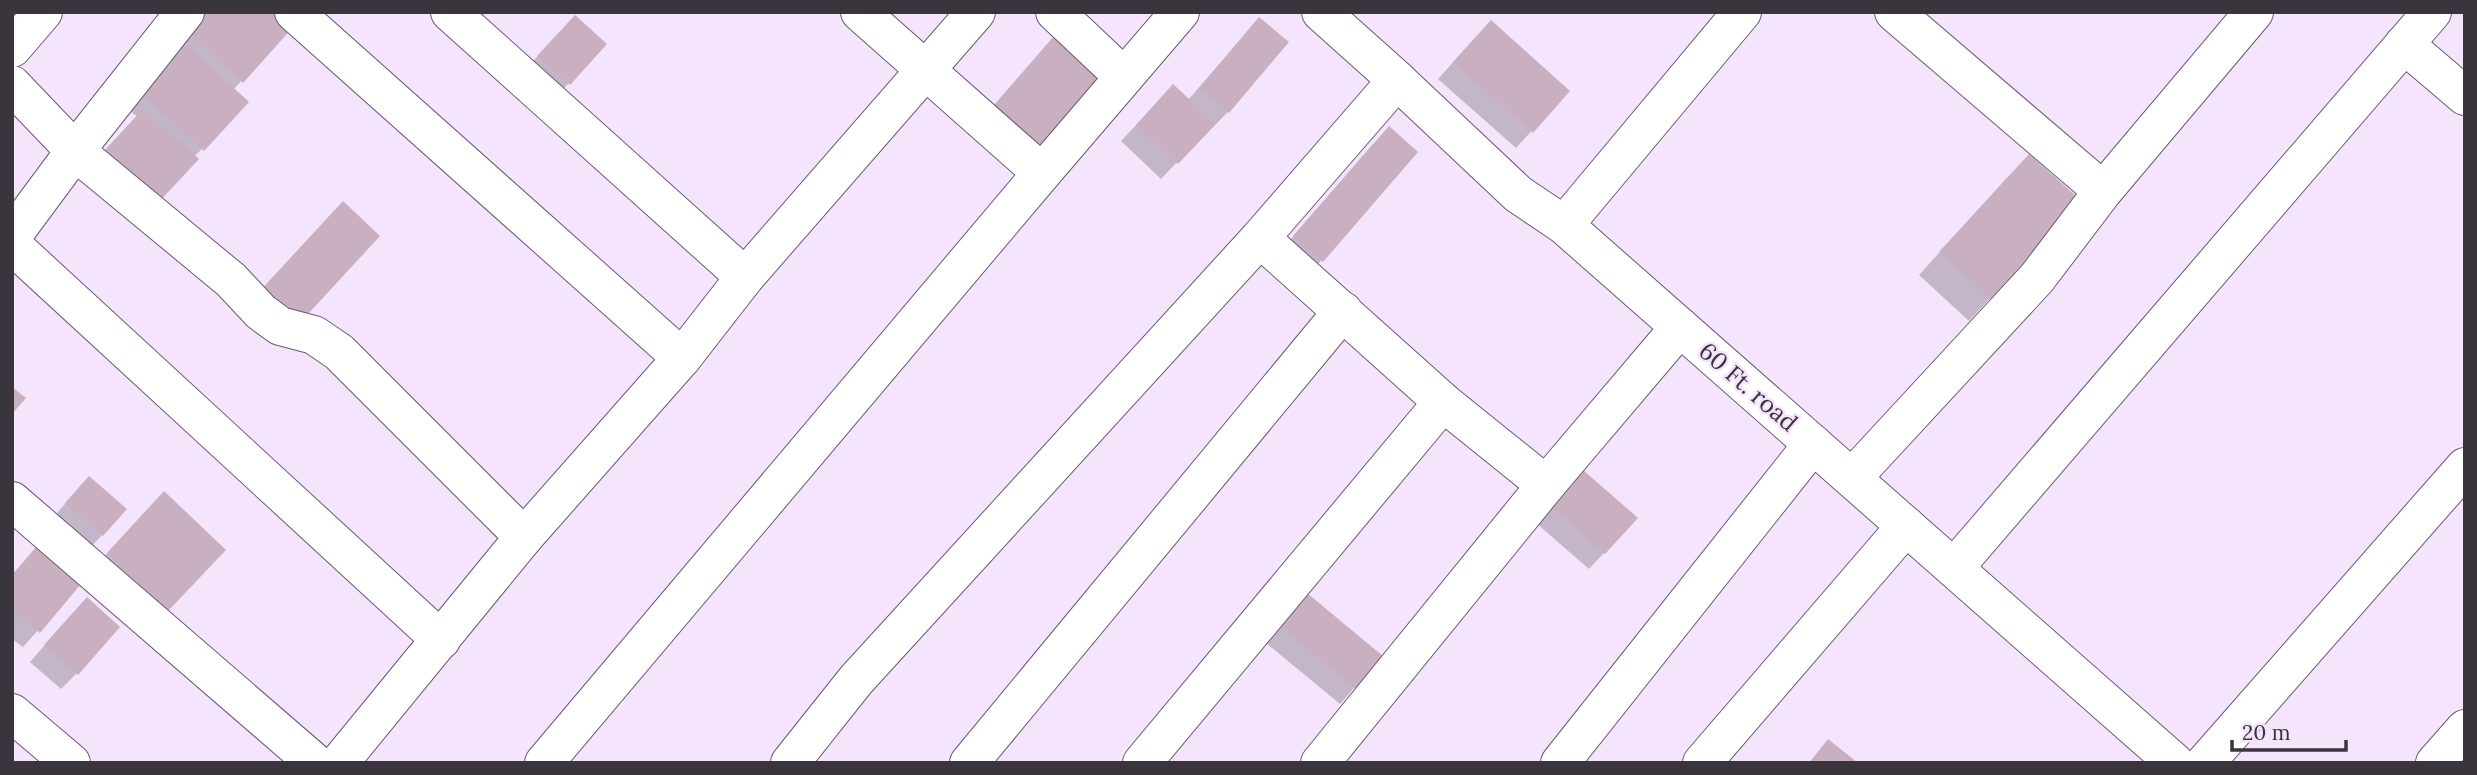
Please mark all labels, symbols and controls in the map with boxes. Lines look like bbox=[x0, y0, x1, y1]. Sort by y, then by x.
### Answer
street label: 60 Ft. road bbox=[1693, 335, 1804, 438]
scale bar bbox=[2232, 708, 2346, 752]
text: 20 m bbox=[2242, 719, 2291, 746]

